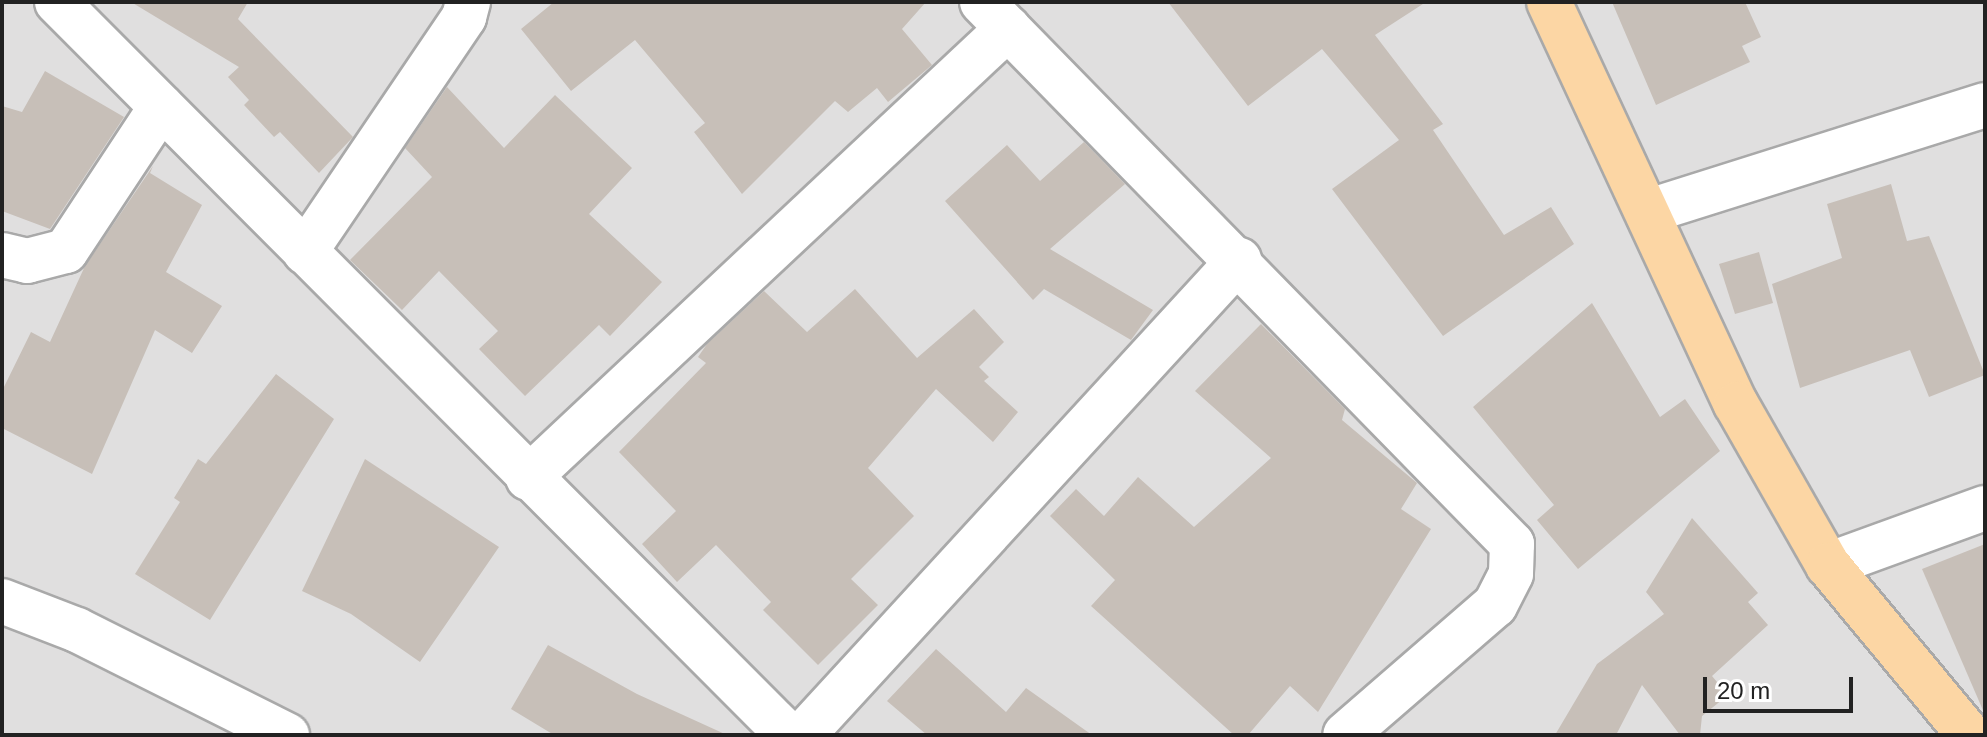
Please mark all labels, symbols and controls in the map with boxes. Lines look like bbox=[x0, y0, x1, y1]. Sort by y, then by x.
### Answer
scale bar bbox=[1707, 661, 1857, 711]
text: 20 m bbox=[1717, 677, 1770, 704]

